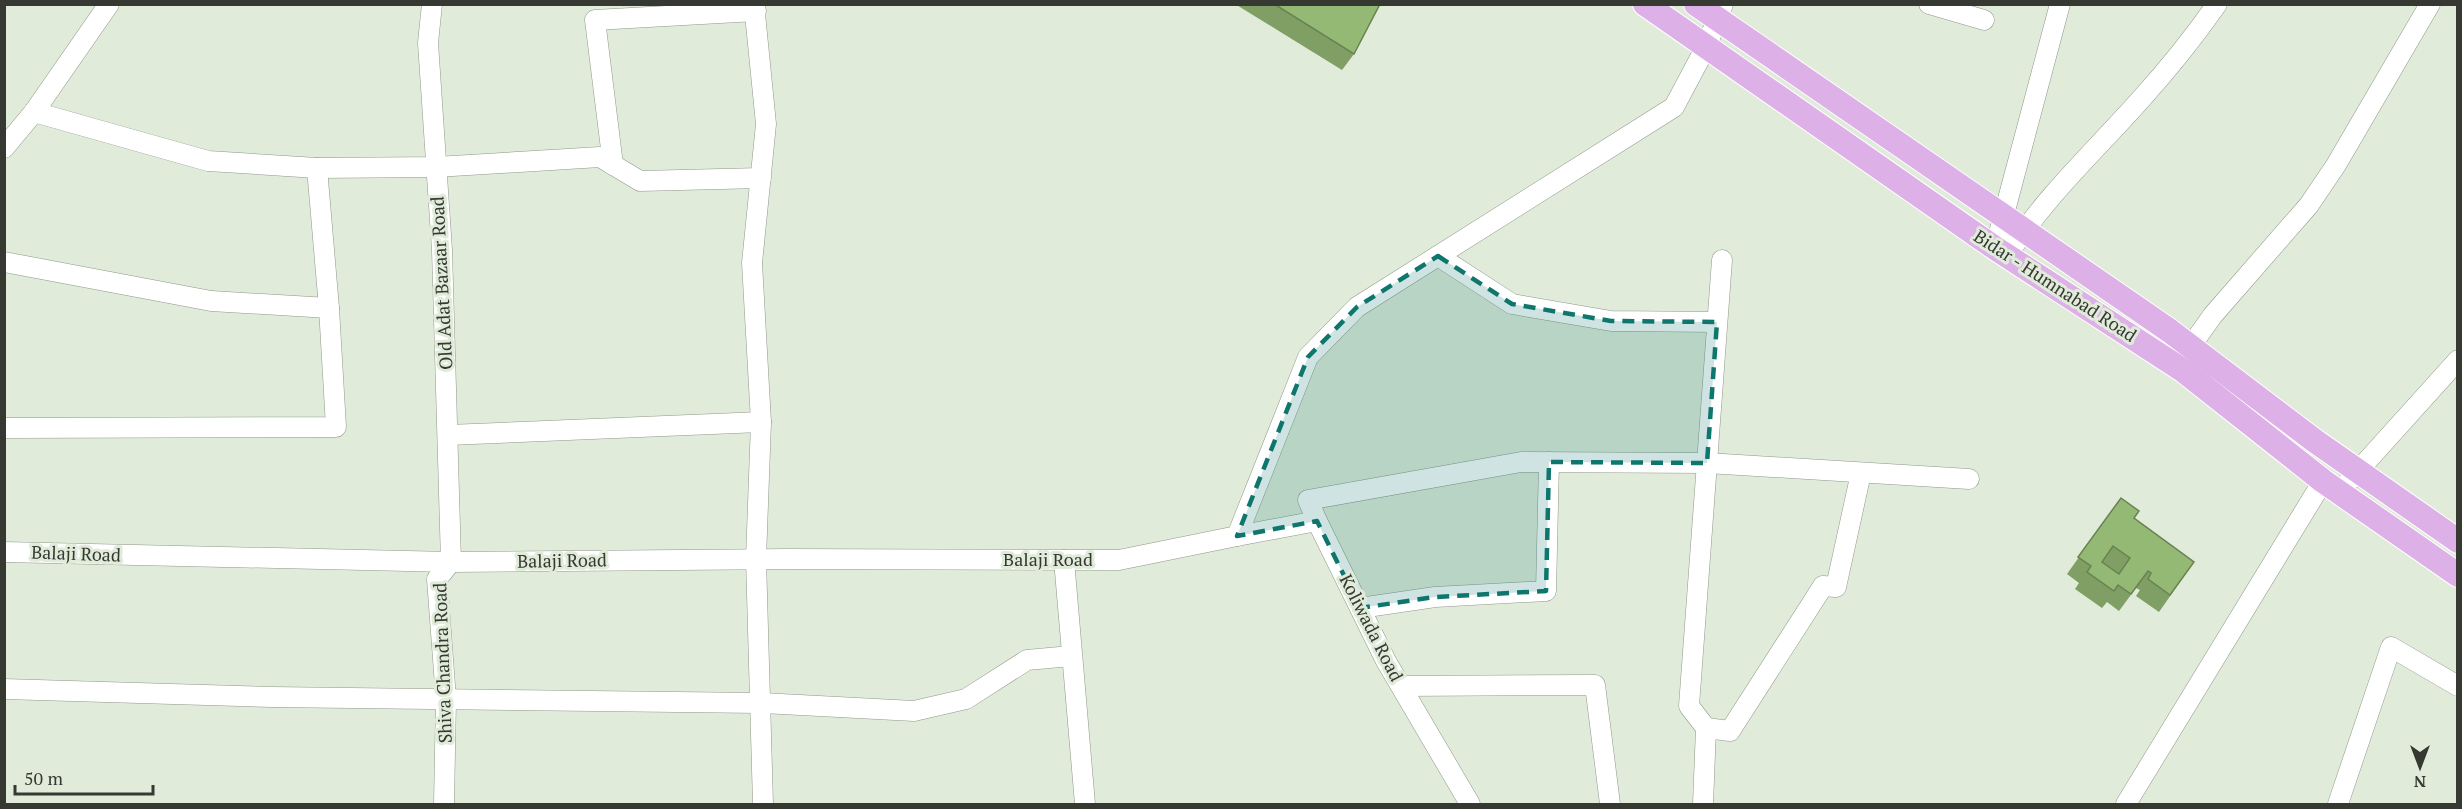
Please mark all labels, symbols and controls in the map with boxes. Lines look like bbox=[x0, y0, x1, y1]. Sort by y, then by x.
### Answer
street label: Old Adat Bazaar Road bbox=[424, 196, 458, 370]
street label: Bidar - Humnabad Road bbox=[1969, 223, 2142, 347]
street label: Balaji Road bbox=[31, 539, 121, 567]
street label: Balaji Road bbox=[517, 547, 607, 573]
street label: Balaji Road bbox=[1003, 547, 1093, 571]
street label: Koliwada Road bbox=[1335, 570, 1409, 685]
street label: Shiva Chandra Road bbox=[427, 582, 457, 744]
north arrow bbox=[2390, 737, 2450, 797]
scale bar bbox=[15, 758, 153, 796]
text: 50 m bbox=[24, 766, 64, 790]
text: N bbox=[2414, 771, 2426, 793]

